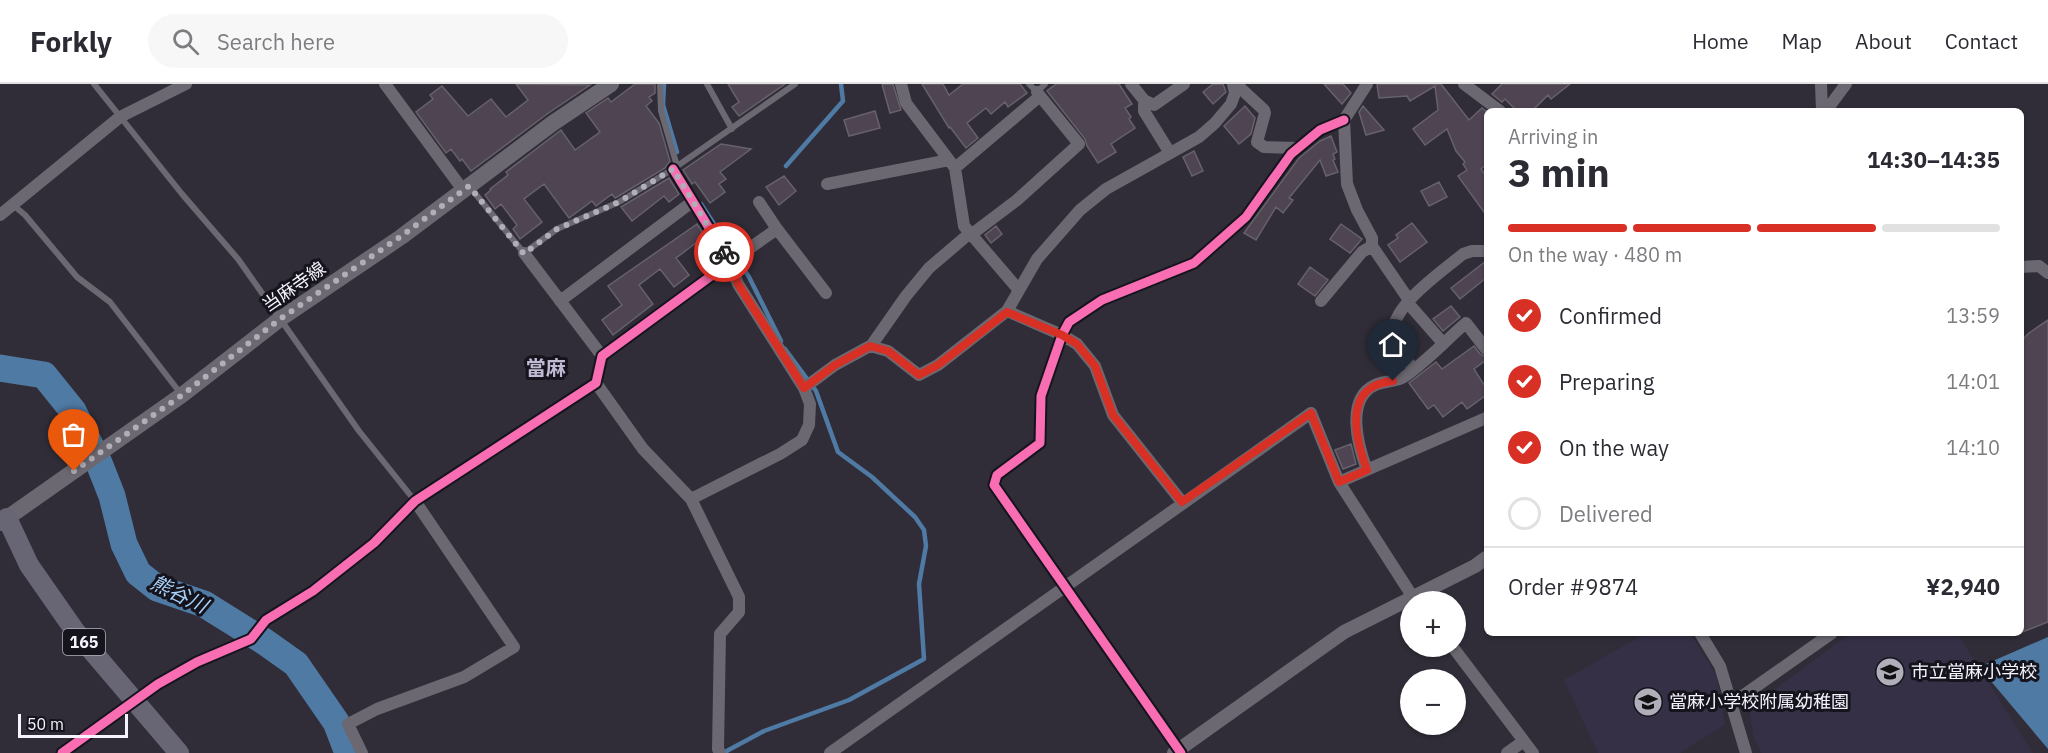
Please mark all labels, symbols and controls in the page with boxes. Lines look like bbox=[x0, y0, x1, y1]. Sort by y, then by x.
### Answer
search box bbox=[148, 14, 568, 68]
text: Forkly bbox=[30, 23, 112, 60]
icon: search bbox=[169, 25, 202, 58]
text: Search here bbox=[217, 27, 335, 56]
text: Home bbox=[1692, 27, 1749, 55]
text: Map bbox=[1782, 27, 1822, 55]
text: About bbox=[1855, 27, 1912, 55]
text: Contact bbox=[1945, 27, 2018, 55]
text: Arriving in bbox=[1508, 123, 1598, 150]
text: 14:30–14:35 bbox=[1867, 145, 2000, 174]
text: 3 min bbox=[1508, 147, 1610, 198]
courier bbox=[694, 222, 754, 282]
icon: bike bbox=[708, 236, 741, 269]
text: On the way · 480 m bbox=[1508, 241, 1682, 268]
street label: 当麻寺線 bbox=[258, 257, 330, 317]
icon: check bbox=[1508, 299, 1541, 332]
text: Confirmed bbox=[1559, 301, 1662, 330]
text: 13:59 bbox=[1946, 302, 2000, 329]
pin bbox=[1367, 319, 1418, 381]
icon: home bbox=[1376, 328, 1409, 361]
district label: 當麻 bbox=[526, 354, 566, 381]
icon: check bbox=[1508, 365, 1541, 398]
text: Preparing bbox=[1559, 367, 1654, 396]
text: 14:01 bbox=[1946, 368, 2000, 395]
pin bbox=[48, 409, 99, 471]
icon: bag bbox=[57, 418, 90, 451]
icon: check bbox=[1508, 431, 1541, 464]
text: On the way bbox=[1559, 433, 1669, 462]
text: 14:10 bbox=[1946, 434, 2000, 461]
text: Delivered bbox=[1559, 499, 1653, 528]
water label: 熊谷川 bbox=[146, 568, 214, 620]
text: Order #9874 bbox=[1508, 572, 1638, 601]
text: ¥2,940 bbox=[1926, 572, 2000, 601]
map controls bbox=[1400, 591, 1466, 735]
button: + bbox=[1400, 591, 1466, 657]
road number: 165 bbox=[63, 629, 105, 655]
school or university icon: 市立當麻小学校 bbox=[1874, 656, 1906, 688]
place label: 市立當麻小学校 bbox=[1911, 660, 2037, 683]
button: − bbox=[1400, 669, 1466, 735]
school or university icon: 當麻小学校附属幼稚園 bbox=[1632, 686, 1664, 718]
place label: 當麻小学校附属幼稚園 bbox=[1669, 690, 1849, 713]
scale bar bbox=[18, 711, 128, 738]
text: 50 m bbox=[27, 714, 64, 734]

